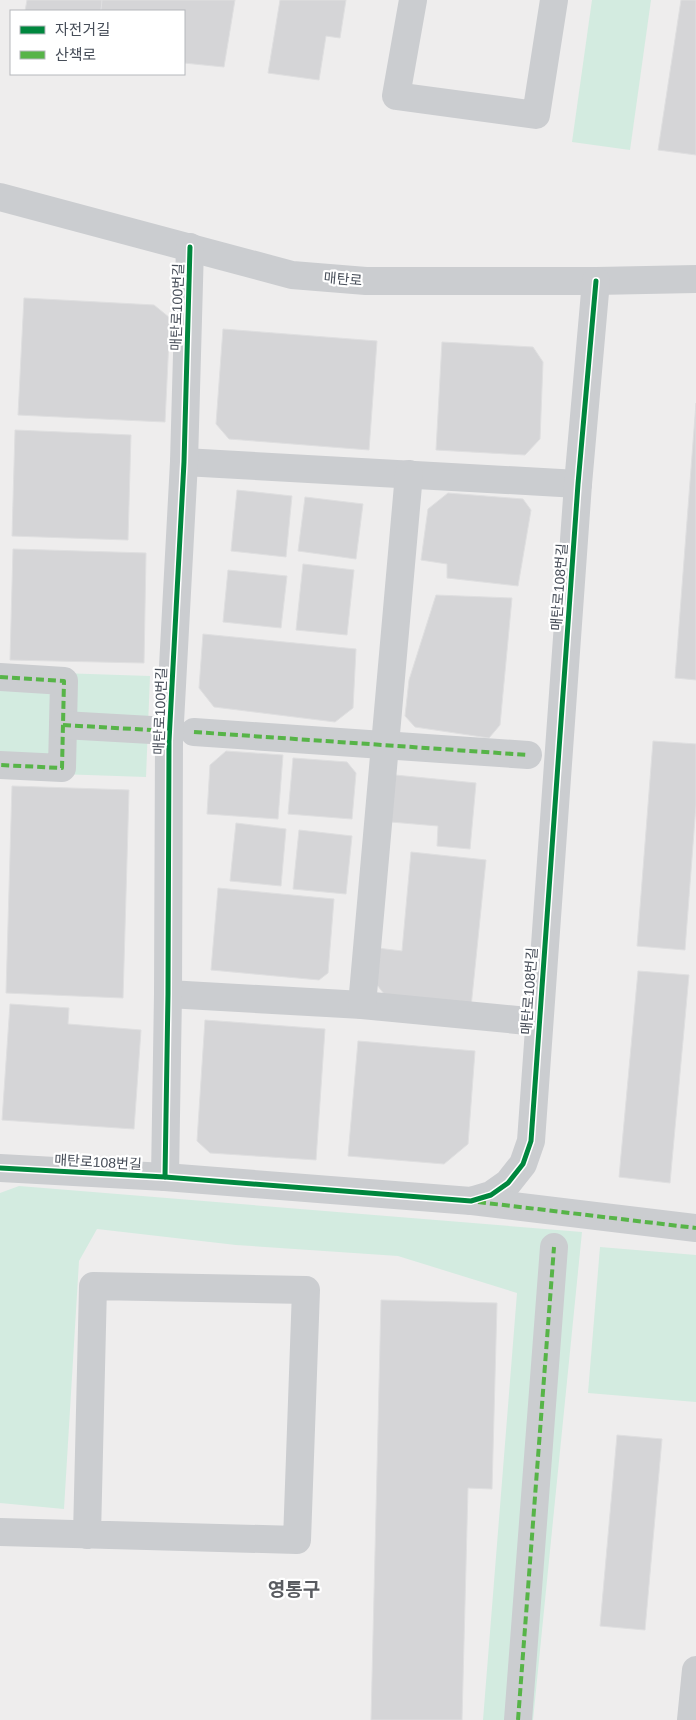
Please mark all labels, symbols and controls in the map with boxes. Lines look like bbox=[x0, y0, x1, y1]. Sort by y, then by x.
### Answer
legend bbox=[10, 10, 185, 75]
text: 자전거길 bbox=[55, 21, 110, 38]
text: 산책로 bbox=[55, 46, 96, 63]
street label: 매탄로100번길 bbox=[167, 263, 187, 351]
street label: 매탄로 bbox=[323, 269, 363, 289]
street label: 매탄로108번길 bbox=[548, 543, 570, 631]
street label: 매탄로100번길 bbox=[150, 667, 170, 755]
street label: 매탄로108번길 bbox=[518, 947, 540, 1035]
street label: 매탄로108번길 bbox=[54, 1152, 142, 1172]
district label: 영통구 bbox=[268, 1579, 320, 1600]

